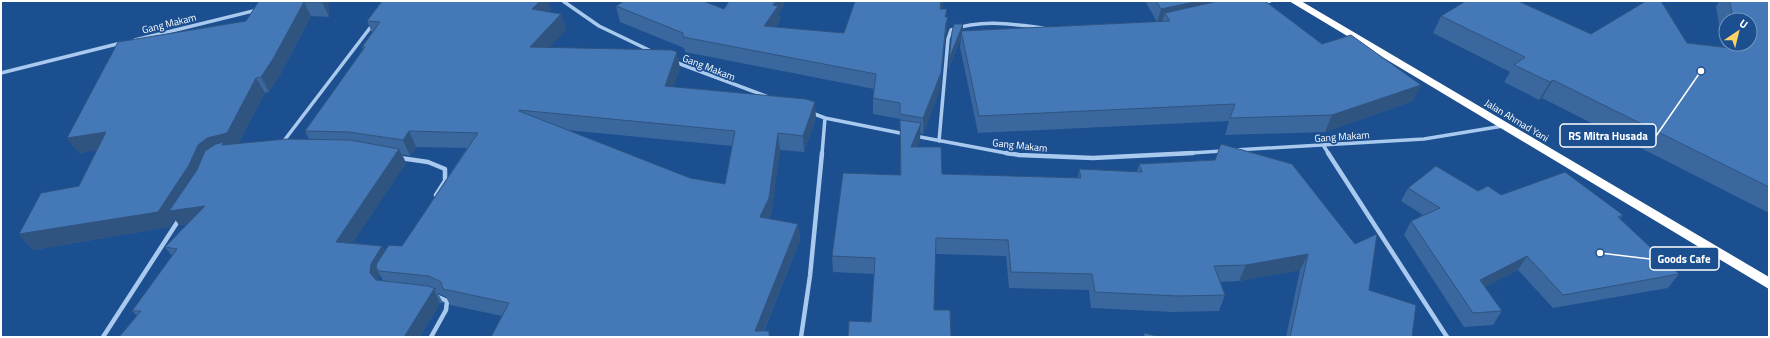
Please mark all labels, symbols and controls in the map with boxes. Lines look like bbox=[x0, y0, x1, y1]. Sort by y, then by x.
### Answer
street label: Gang Makam bbox=[140, 10, 198, 37]
north arrow bbox=[1718, 12, 1758, 52]
text: U bbox=[1736, 15, 1751, 32]
street label: Gang Makam bbox=[680, 51, 737, 84]
street label: Jalan Ahmad Yani bbox=[1482, 95, 1552, 145]
callout: RS Mitra Husada bbox=[1560, 124, 1656, 147]
street label: Gang Makam bbox=[1314, 127, 1370, 146]
text: RS Mitra Husada bbox=[1568, 128, 1648, 144]
street label: Gang Makam bbox=[992, 135, 1048, 156]
callout: Goods Cafe bbox=[1650, 247, 1719, 270]
text: Goods Cafe bbox=[1657, 251, 1711, 267]

